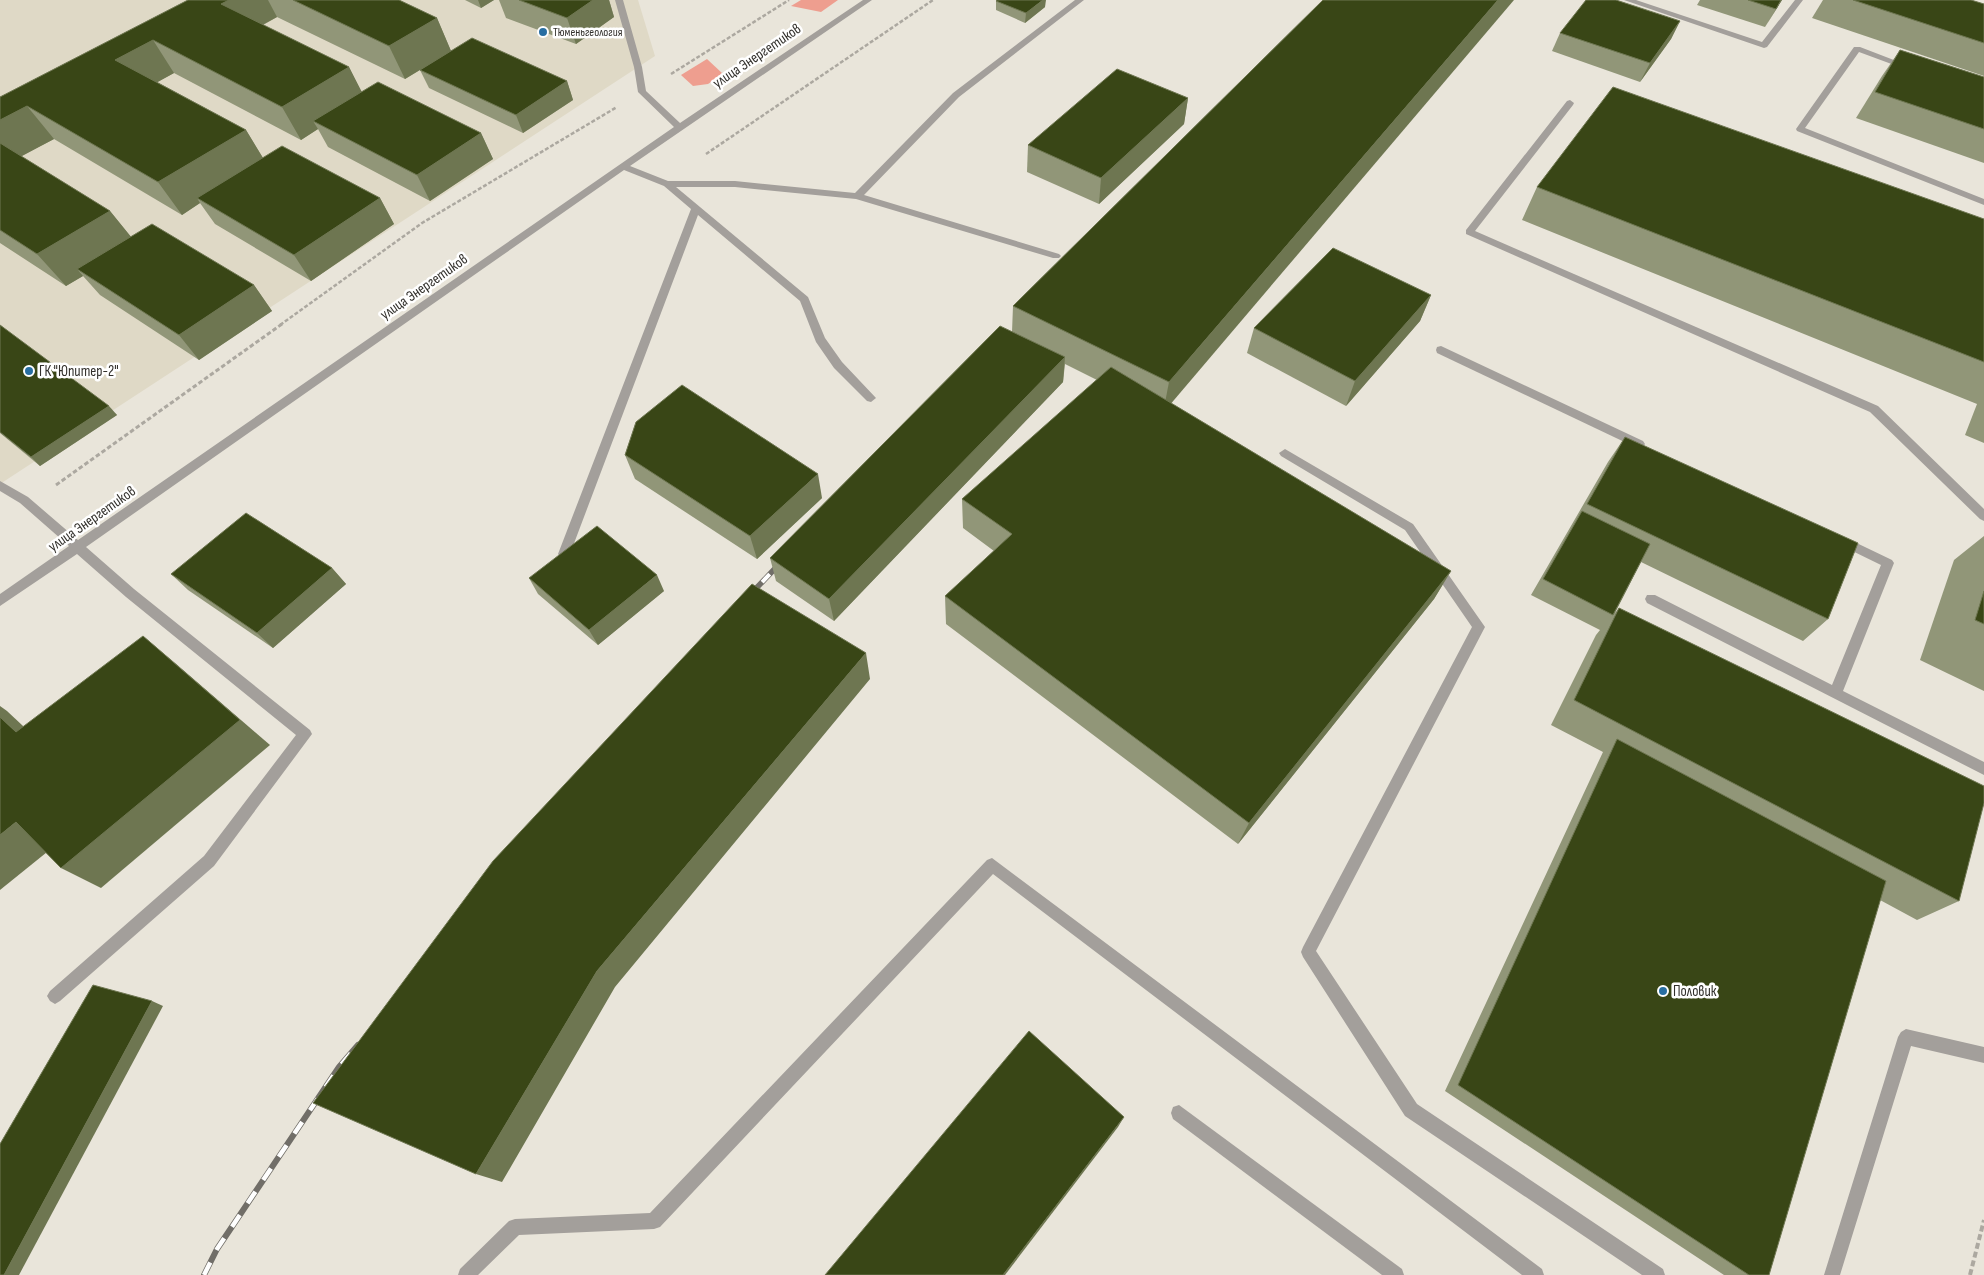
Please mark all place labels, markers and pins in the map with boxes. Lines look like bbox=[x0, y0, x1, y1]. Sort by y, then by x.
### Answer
place label: Тюменьгеология bbox=[553, 25, 623, 40]
marker: Тюменьгеология bbox=[537, 26, 549, 38]
place label: ГК "Юпитер-2" bbox=[39, 362, 119, 381]
marker: ГК "Юпитер-2" bbox=[23, 365, 35, 377]
place label: Половик bbox=[1673, 982, 1717, 1001]
marker: Половик bbox=[1657, 985, 1669, 997]

